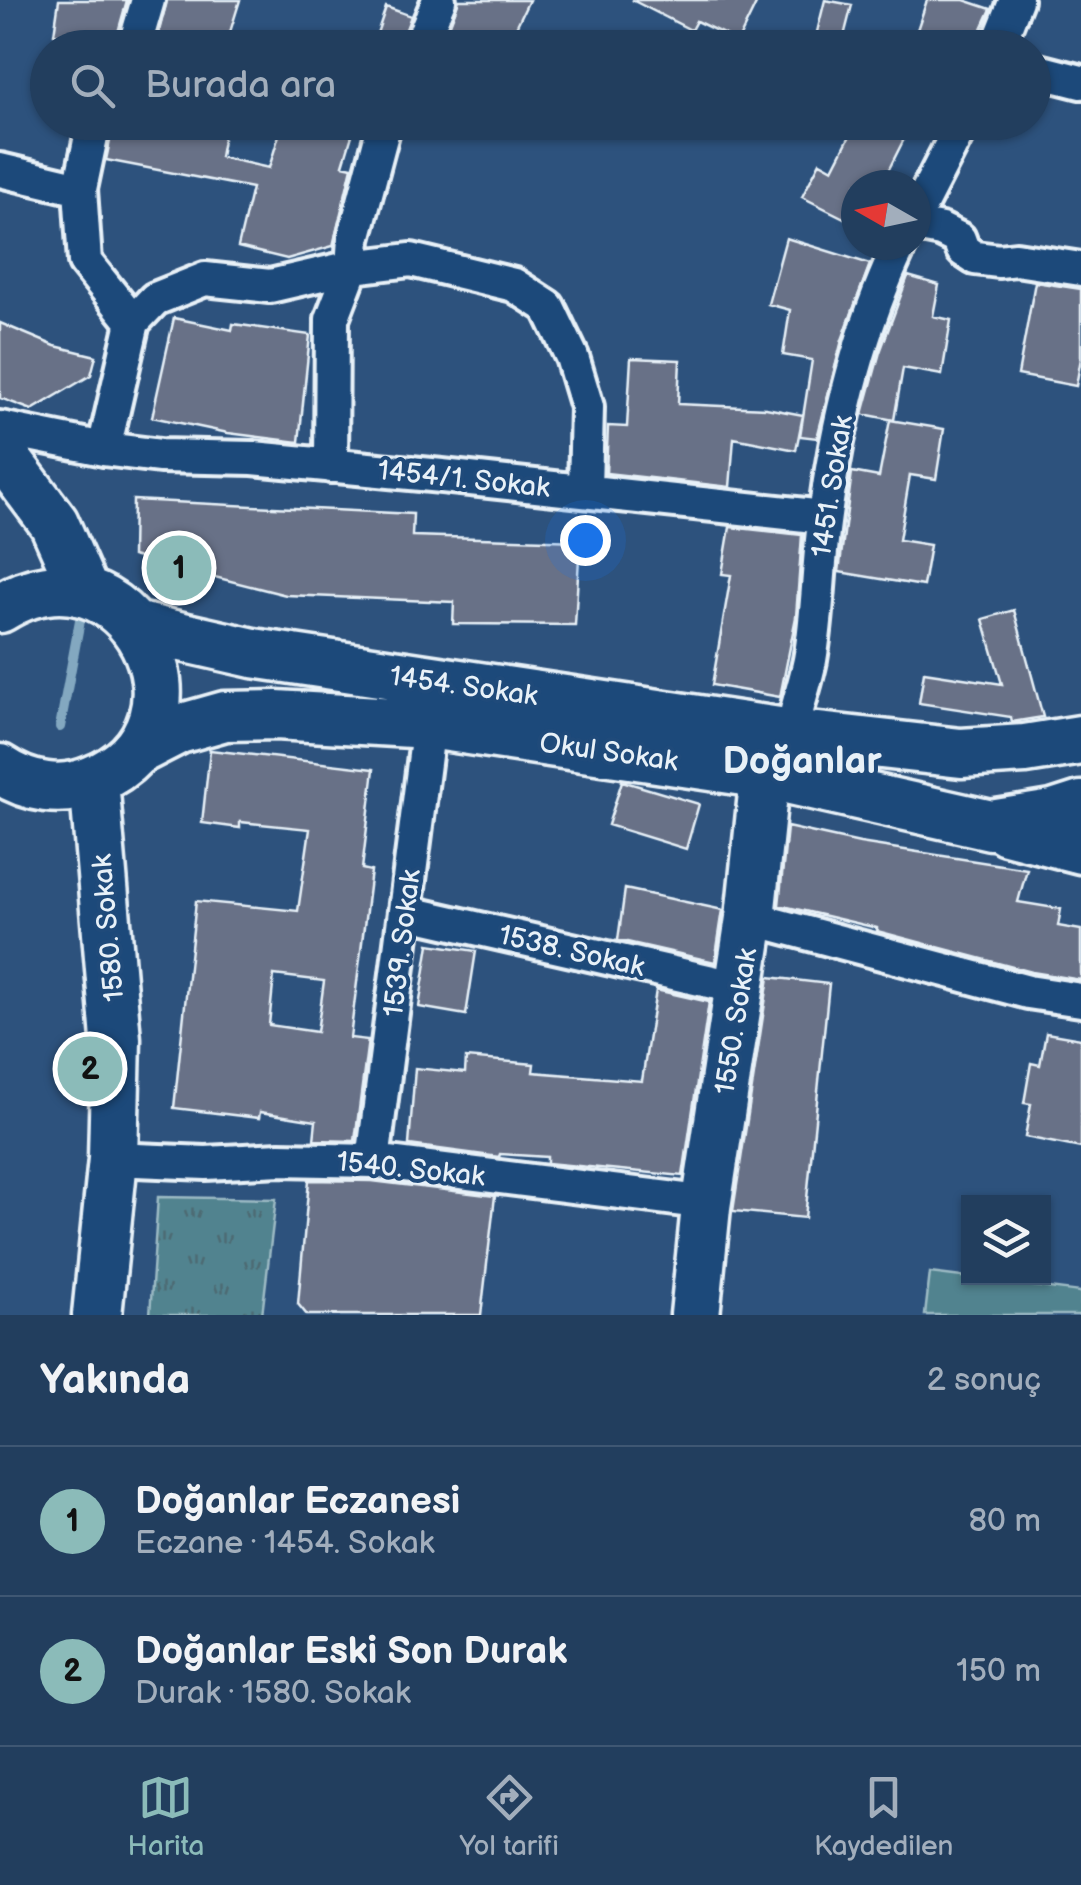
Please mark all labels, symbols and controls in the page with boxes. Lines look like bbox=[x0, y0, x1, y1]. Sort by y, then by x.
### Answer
search box bbox=[30, 30, 1051, 140]
icon: search bbox=[65, 58, 120, 113]
text: Burada ara bbox=[145, 63, 336, 108]
north arrow bbox=[841, 170, 931, 260]
street label: 1451. Sokak bbox=[805, 413, 860, 559]
street label: 1454/1. Sokak bbox=[376, 454, 552, 505]
your location bbox=[560, 515, 611, 566]
pin: 1 bbox=[146, 530, 212, 606]
street label: 1454. Sokak bbox=[388, 660, 540, 713]
street label: Okul Sokak bbox=[537, 726, 680, 779]
district label: Doğanlar bbox=[722, 739, 882, 784]
street label: 1580. Sokak bbox=[86, 853, 131, 1003]
street label: 1539. Sokak bbox=[377, 867, 428, 1019]
street label: 1538. Sokak bbox=[496, 919, 648, 984]
street label: 1550. Sokak bbox=[709, 946, 764, 1097]
pin: 2 bbox=[58, 1032, 122, 1106]
street label: 1540. Sokak bbox=[335, 1145, 487, 1194]
map controls bbox=[961, 1195, 1051, 1285]
button: layers bbox=[961, 1195, 1051, 1285]
text: Yakında bbox=[40, 1355, 190, 1406]
text: 2 sonuç bbox=[927, 1361, 1041, 1400]
text: Doğanlar Eczanesi bbox=[135, 1479, 460, 1524]
text: 1 bbox=[66, 1502, 79, 1541]
text: 80 m bbox=[968, 1502, 1041, 1541]
text: Eczane · 1454. Sokak bbox=[135, 1524, 435, 1563]
text: Doğanlar Eski Son Durak bbox=[135, 1629, 567, 1674]
text: 2 bbox=[63, 1652, 82, 1691]
text: 150 m bbox=[956, 1652, 1041, 1691]
text: Durak · 1580. Sokak bbox=[135, 1674, 411, 1713]
tab: Harita bbox=[128, 1770, 204, 1863]
tab: Yol tarifi bbox=[460, 1770, 559, 1863]
tab: Kaydedilen bbox=[814, 1770, 953, 1863]

